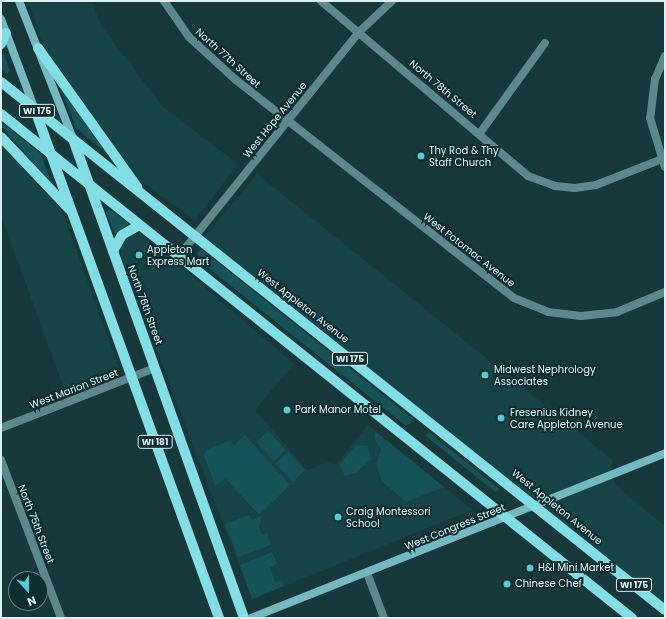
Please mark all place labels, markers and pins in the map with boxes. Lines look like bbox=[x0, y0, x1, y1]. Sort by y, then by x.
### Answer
place label: Thy Rod & Thy Staff Church bbox=[429, 144, 499, 168]
marker: Thy Rod & Thy Staff Church bbox=[416, 151, 426, 161]
place label: Appleton Express Mart bbox=[147, 243, 209, 266]
marker: Appleton Express Mart bbox=[134, 250, 144, 260]
place label: Midwest Nephrology Associates bbox=[494, 363, 596, 386]
marker: Midwest Nephrology Associates bbox=[479, 369, 491, 381]
place label: Park Manor Motel bbox=[295, 404, 381, 416]
marker: Park Manor Motel bbox=[282, 405, 292, 415]
place label: Fresenius Kidney Care Appleton Avenue bbox=[510, 406, 623, 430]
marker: Fresenius Kidney Care Appleton Avenue bbox=[495, 412, 507, 424]
place label: Craig Montessori School bbox=[346, 505, 430, 528]
marker: Craig Montessori School bbox=[333, 512, 343, 522]
place label: H&I Mini Market bbox=[538, 562, 614, 574]
marker: H&I Mini Market bbox=[525, 563, 535, 573]
place label: Chinese Chef bbox=[515, 578, 582, 590]
marker: Chinese Chef bbox=[502, 579, 512, 589]

